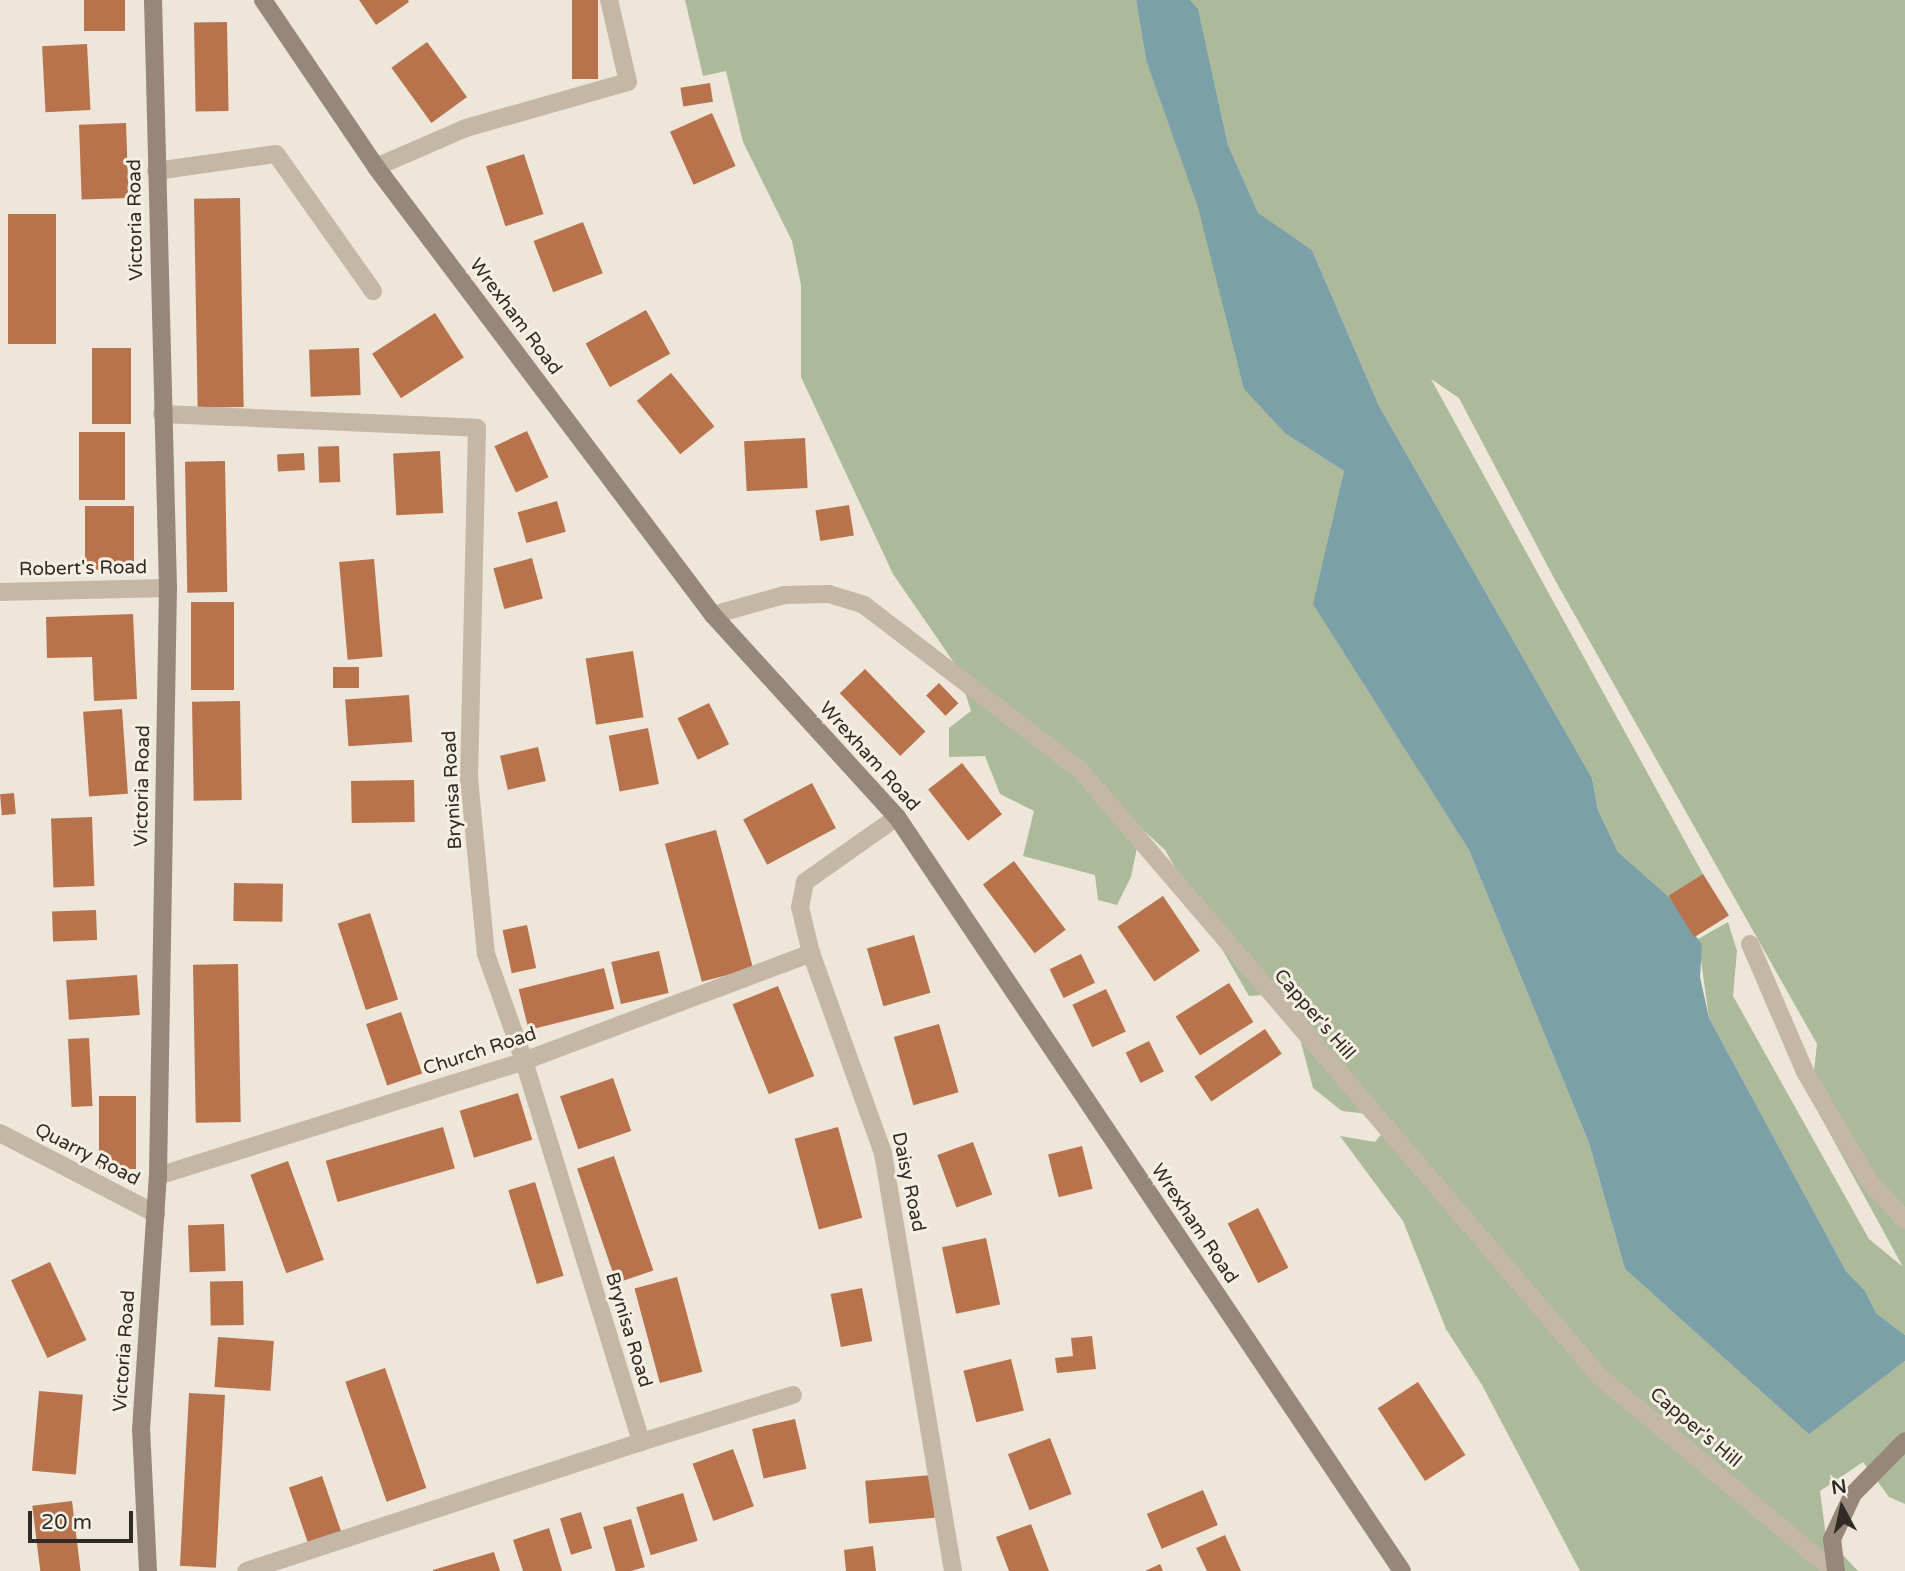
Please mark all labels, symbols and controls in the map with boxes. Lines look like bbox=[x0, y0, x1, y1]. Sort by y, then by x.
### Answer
street label: Victoria Road bbox=[124, 159, 148, 281]
street label: Wrexham Road bbox=[464, 254, 566, 380]
street label: Robert's Road bbox=[19, 556, 147, 582]
street label: Wrexham Road bbox=[814, 698, 924, 816]
street label: Victoria Road bbox=[131, 725, 155, 847]
street label: Brynisa Road bbox=[438, 730, 468, 850]
street label: Capper's Hill bbox=[1268, 965, 1360, 1065]
street label: Church Road bbox=[421, 1023, 539, 1081]
street label: Quarry Road bbox=[31, 1119, 143, 1191]
street label: Daisy Road bbox=[886, 1130, 930, 1234]
street label: Wrexham Road bbox=[1146, 1160, 1242, 1288]
street label: Brynisa Road bbox=[600, 1270, 656, 1390]
street label: Victoria Road bbox=[109, 1289, 141, 1413]
street label: Capper's Hill bbox=[1645, 1383, 1745, 1473]
north arrow bbox=[1807, 1473, 1877, 1543]
text: N bbox=[1830, 1475, 1848, 1499]
scale bar bbox=[32, 1498, 136, 1542]
text: 20 m bbox=[41, 1510, 92, 1535]

